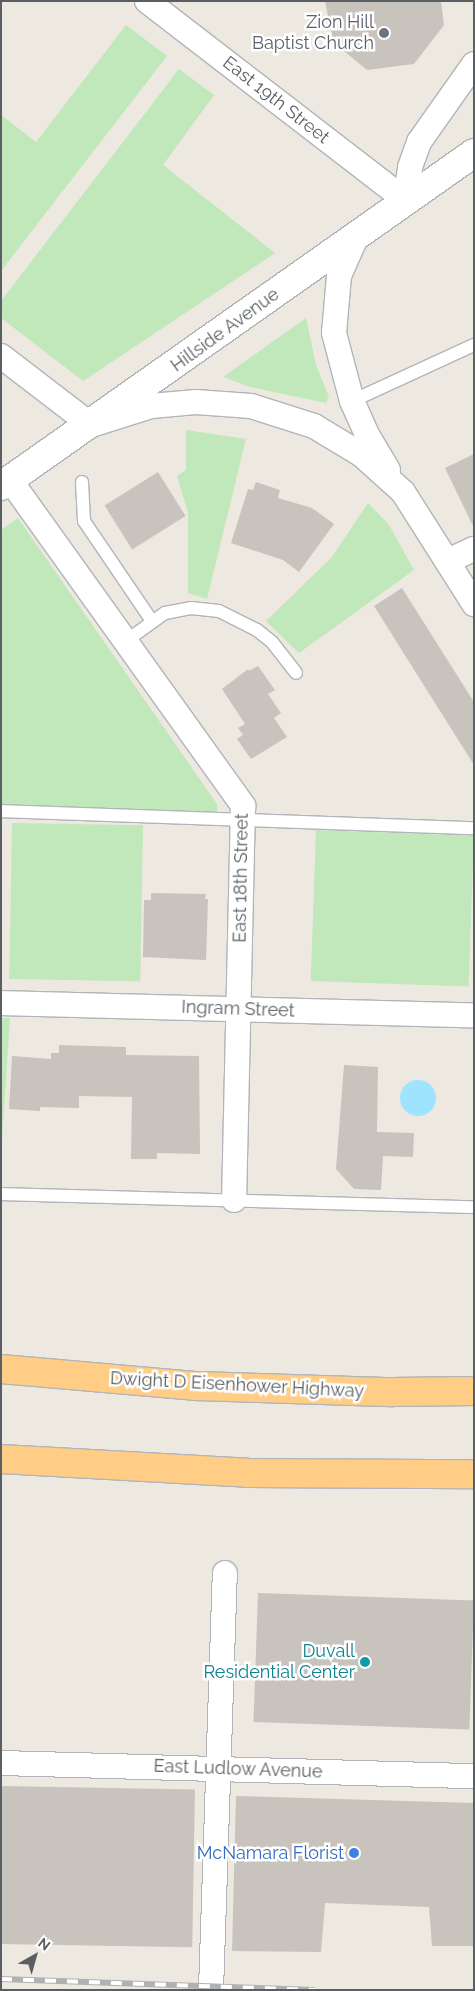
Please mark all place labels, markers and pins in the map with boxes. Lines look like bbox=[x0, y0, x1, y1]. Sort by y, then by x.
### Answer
place label: Zion Hill Baptist Church bbox=[252, 12, 374, 54]
marker: Zion Hill Baptist Church bbox=[378, 27, 390, 39]
place label: Duvall Residential Center bbox=[203, 1641, 355, 1684]
marker: Duvall Residential Center bbox=[359, 1656, 371, 1668]
place label: McNamara Florist bbox=[197, 1842, 344, 1864]
marker: McNamara Florist bbox=[348, 1847, 360, 1859]

